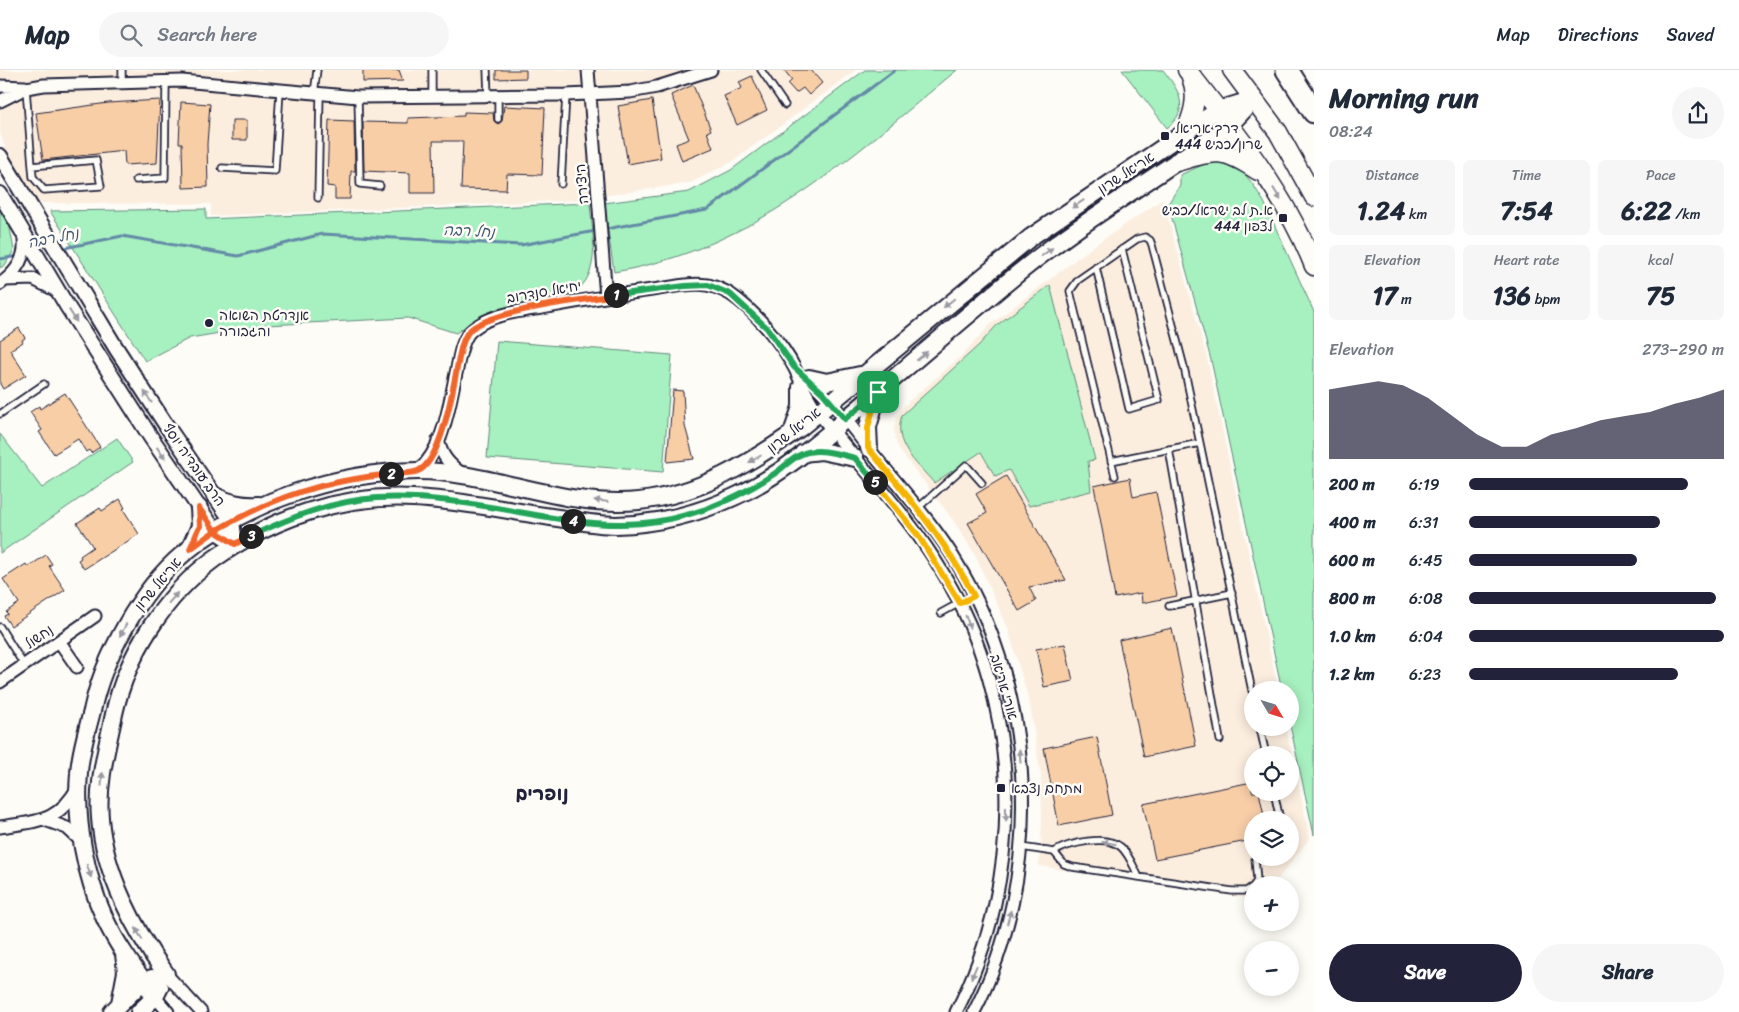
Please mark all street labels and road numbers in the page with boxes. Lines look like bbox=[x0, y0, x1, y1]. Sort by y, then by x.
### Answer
street label: אריאל שרון bbox=[1092, 145, 1160, 201]
street label: היצירה bbox=[568, 163, 596, 205]
street label: יחיאל סנדרוב bbox=[505, 273, 583, 311]
street label: אריאל שרון bbox=[761, 400, 827, 460]
street label: הרב עובדיה יוסף bbox=[156, 418, 232, 512]
street label: אריאל שרון bbox=[128, 551, 188, 617]
street label: נחשול bbox=[19, 618, 59, 656]
street label: אורי אריאב bbox=[983, 651, 1025, 723]

